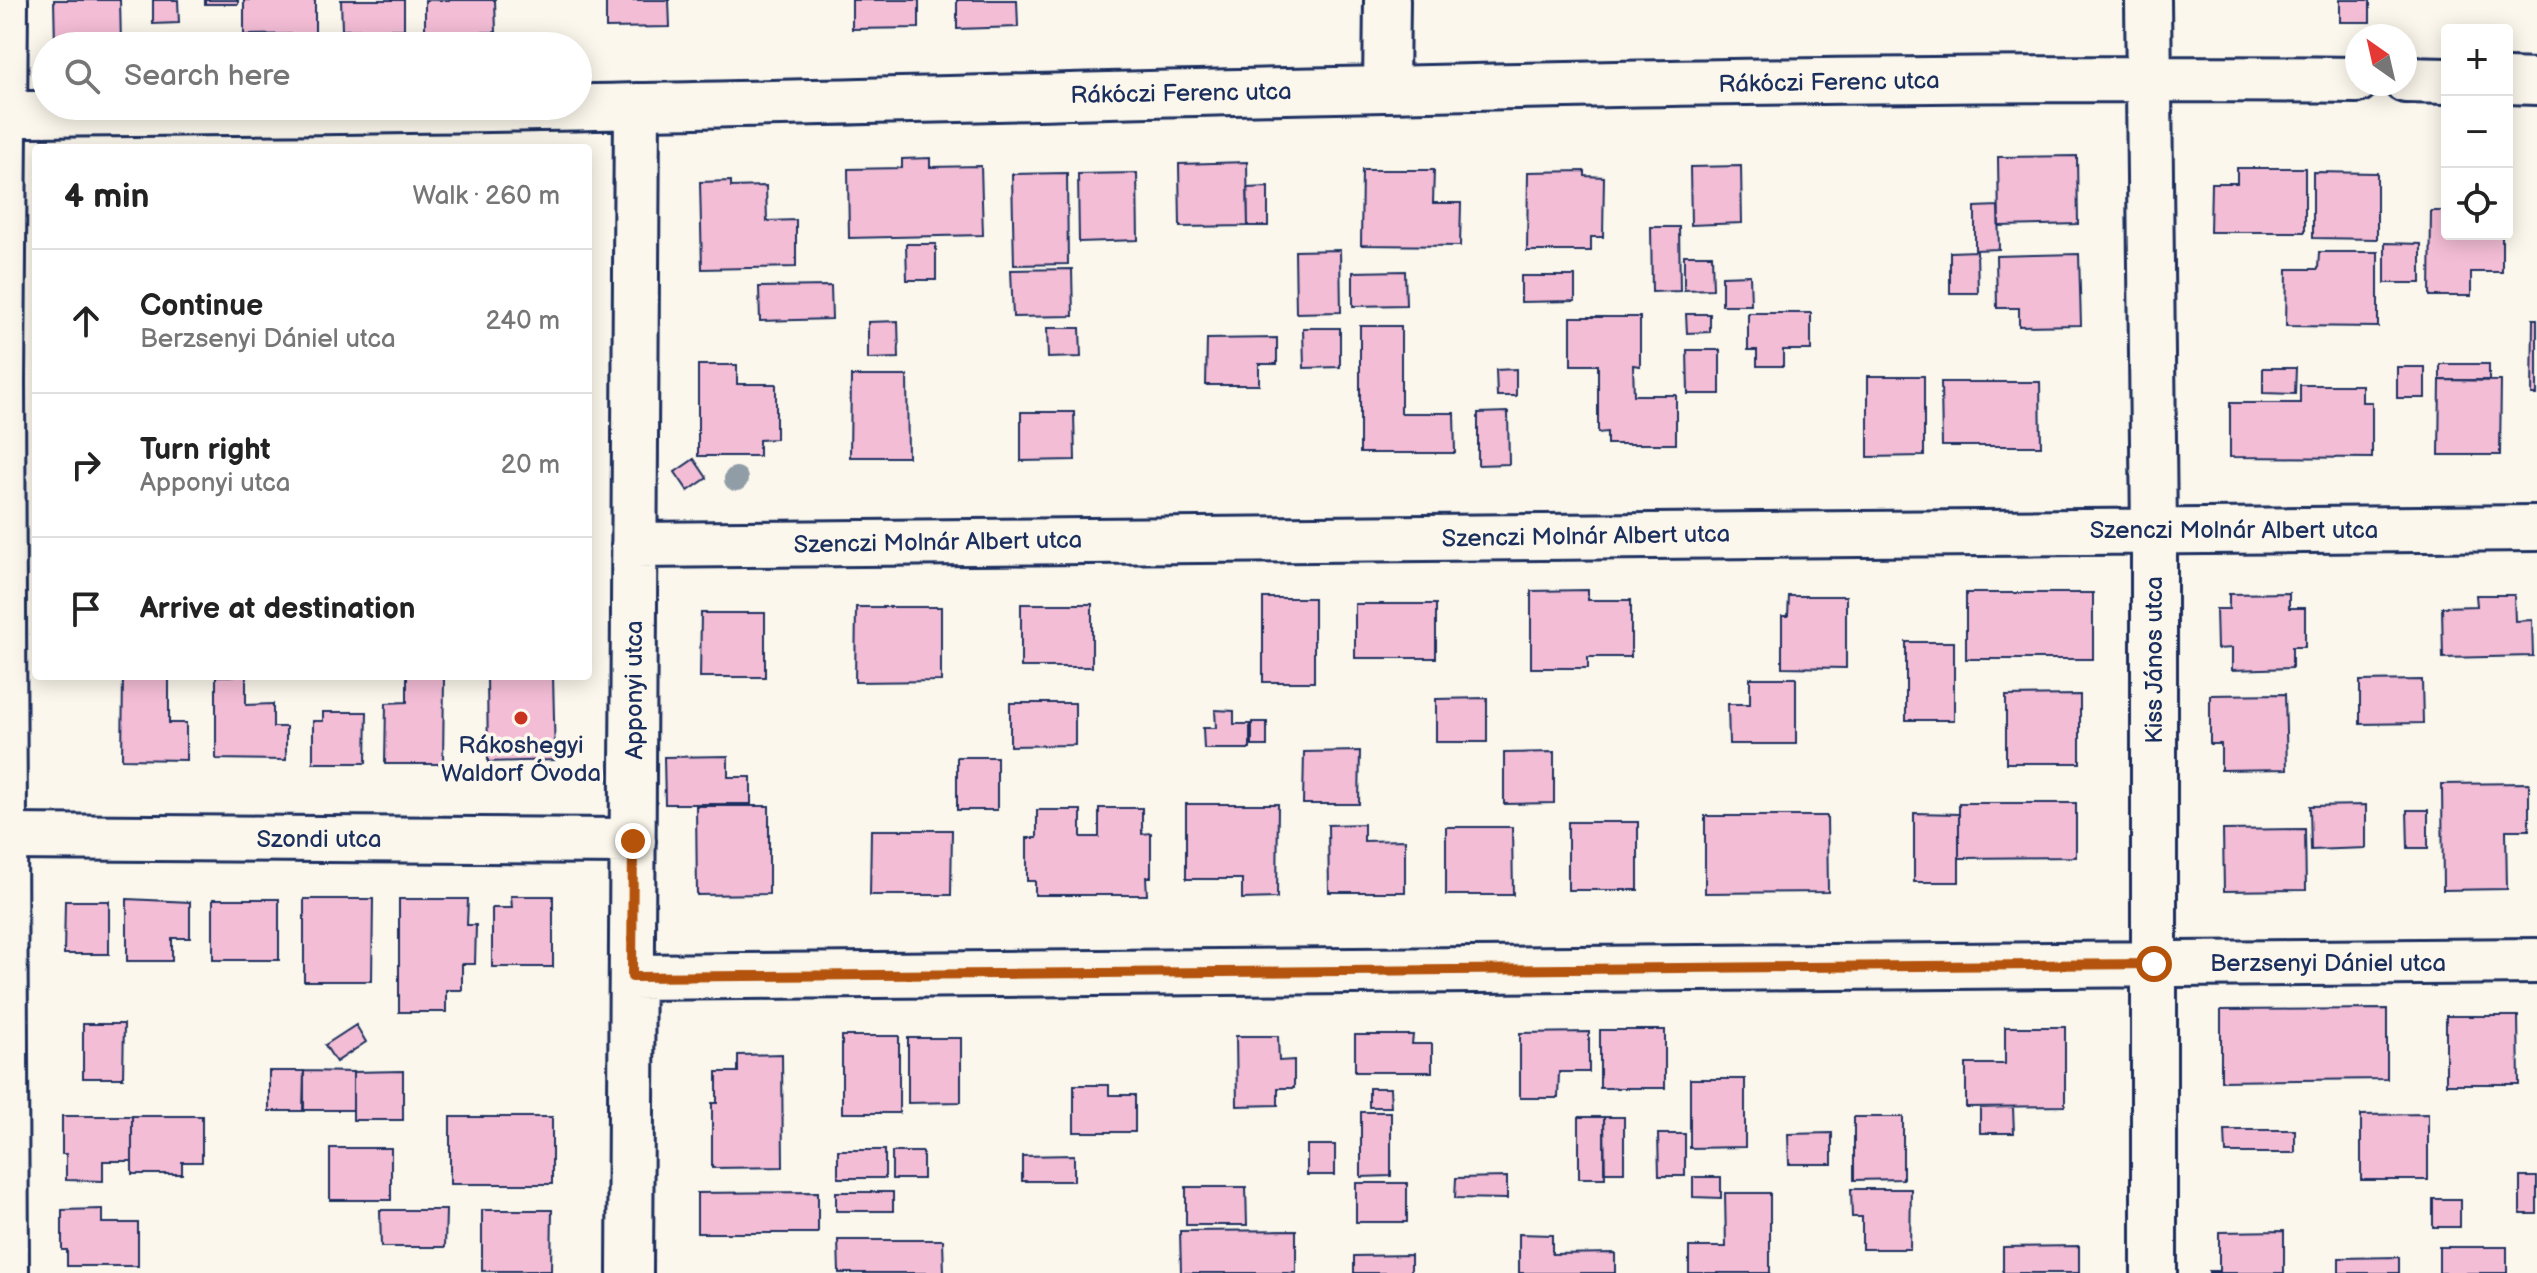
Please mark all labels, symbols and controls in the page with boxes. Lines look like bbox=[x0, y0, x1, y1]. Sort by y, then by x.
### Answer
north arrow bbox=[2345, 24, 2417, 96]
map controls bbox=[2441, 24, 2513, 240]
button: + bbox=[2441, 24, 2513, 96]
search box bbox=[32, 32, 592, 120]
icon: search bbox=[60, 54, 104, 98]
text: Search here bbox=[124, 58, 290, 94]
street label: Rákóczi Ferenc utca bbox=[1718, 66, 1940, 99]
street label: Rákóczi Ferenc utca bbox=[1070, 77, 1292, 110]
button: − bbox=[2441, 96, 2513, 168]
button: locate bbox=[2441, 168, 2513, 240]
text: 4 min bbox=[64, 176, 150, 217]
text: Walk · 260 m bbox=[413, 181, 560, 212]
text: Continue bbox=[140, 288, 263, 324]
icon: ahead bbox=[64, 299, 108, 343]
text: 240 m bbox=[485, 306, 560, 337]
text: Berzsenyi Dániel utca bbox=[140, 324, 396, 355]
text: Turn right bbox=[140, 432, 271, 468]
icon: right bbox=[64, 443, 108, 487]
text: 20 m bbox=[501, 450, 560, 481]
text: Apponyi utca bbox=[140, 468, 291, 499]
street label: Szenczi Molnár Albert utca bbox=[2090, 516, 2378, 545]
street label: Szenczi Molnár Albert utca bbox=[1441, 519, 1731, 554]
street label: Szenczi Molnár Albert utca bbox=[793, 525, 1083, 560]
street label: Kiss János utca bbox=[2140, 576, 2169, 744]
icon: arrive bbox=[64, 587, 108, 631]
text: Arrive at destination bbox=[140, 591, 416, 627]
street label: Apponyi utca bbox=[620, 621, 649, 759]
marker: Rákoshegyi Waldorf Óvoda bbox=[512, 709, 530, 727]
place label: Rákoshegyi Waldorf Óvoda bbox=[441, 731, 601, 788]
route end bbox=[615, 823, 651, 859]
street label: Szondi utca bbox=[256, 825, 382, 854]
route start bbox=[2136, 946, 2172, 982]
street label: Berzsenyi Dániel utca bbox=[2210, 949, 2446, 978]

